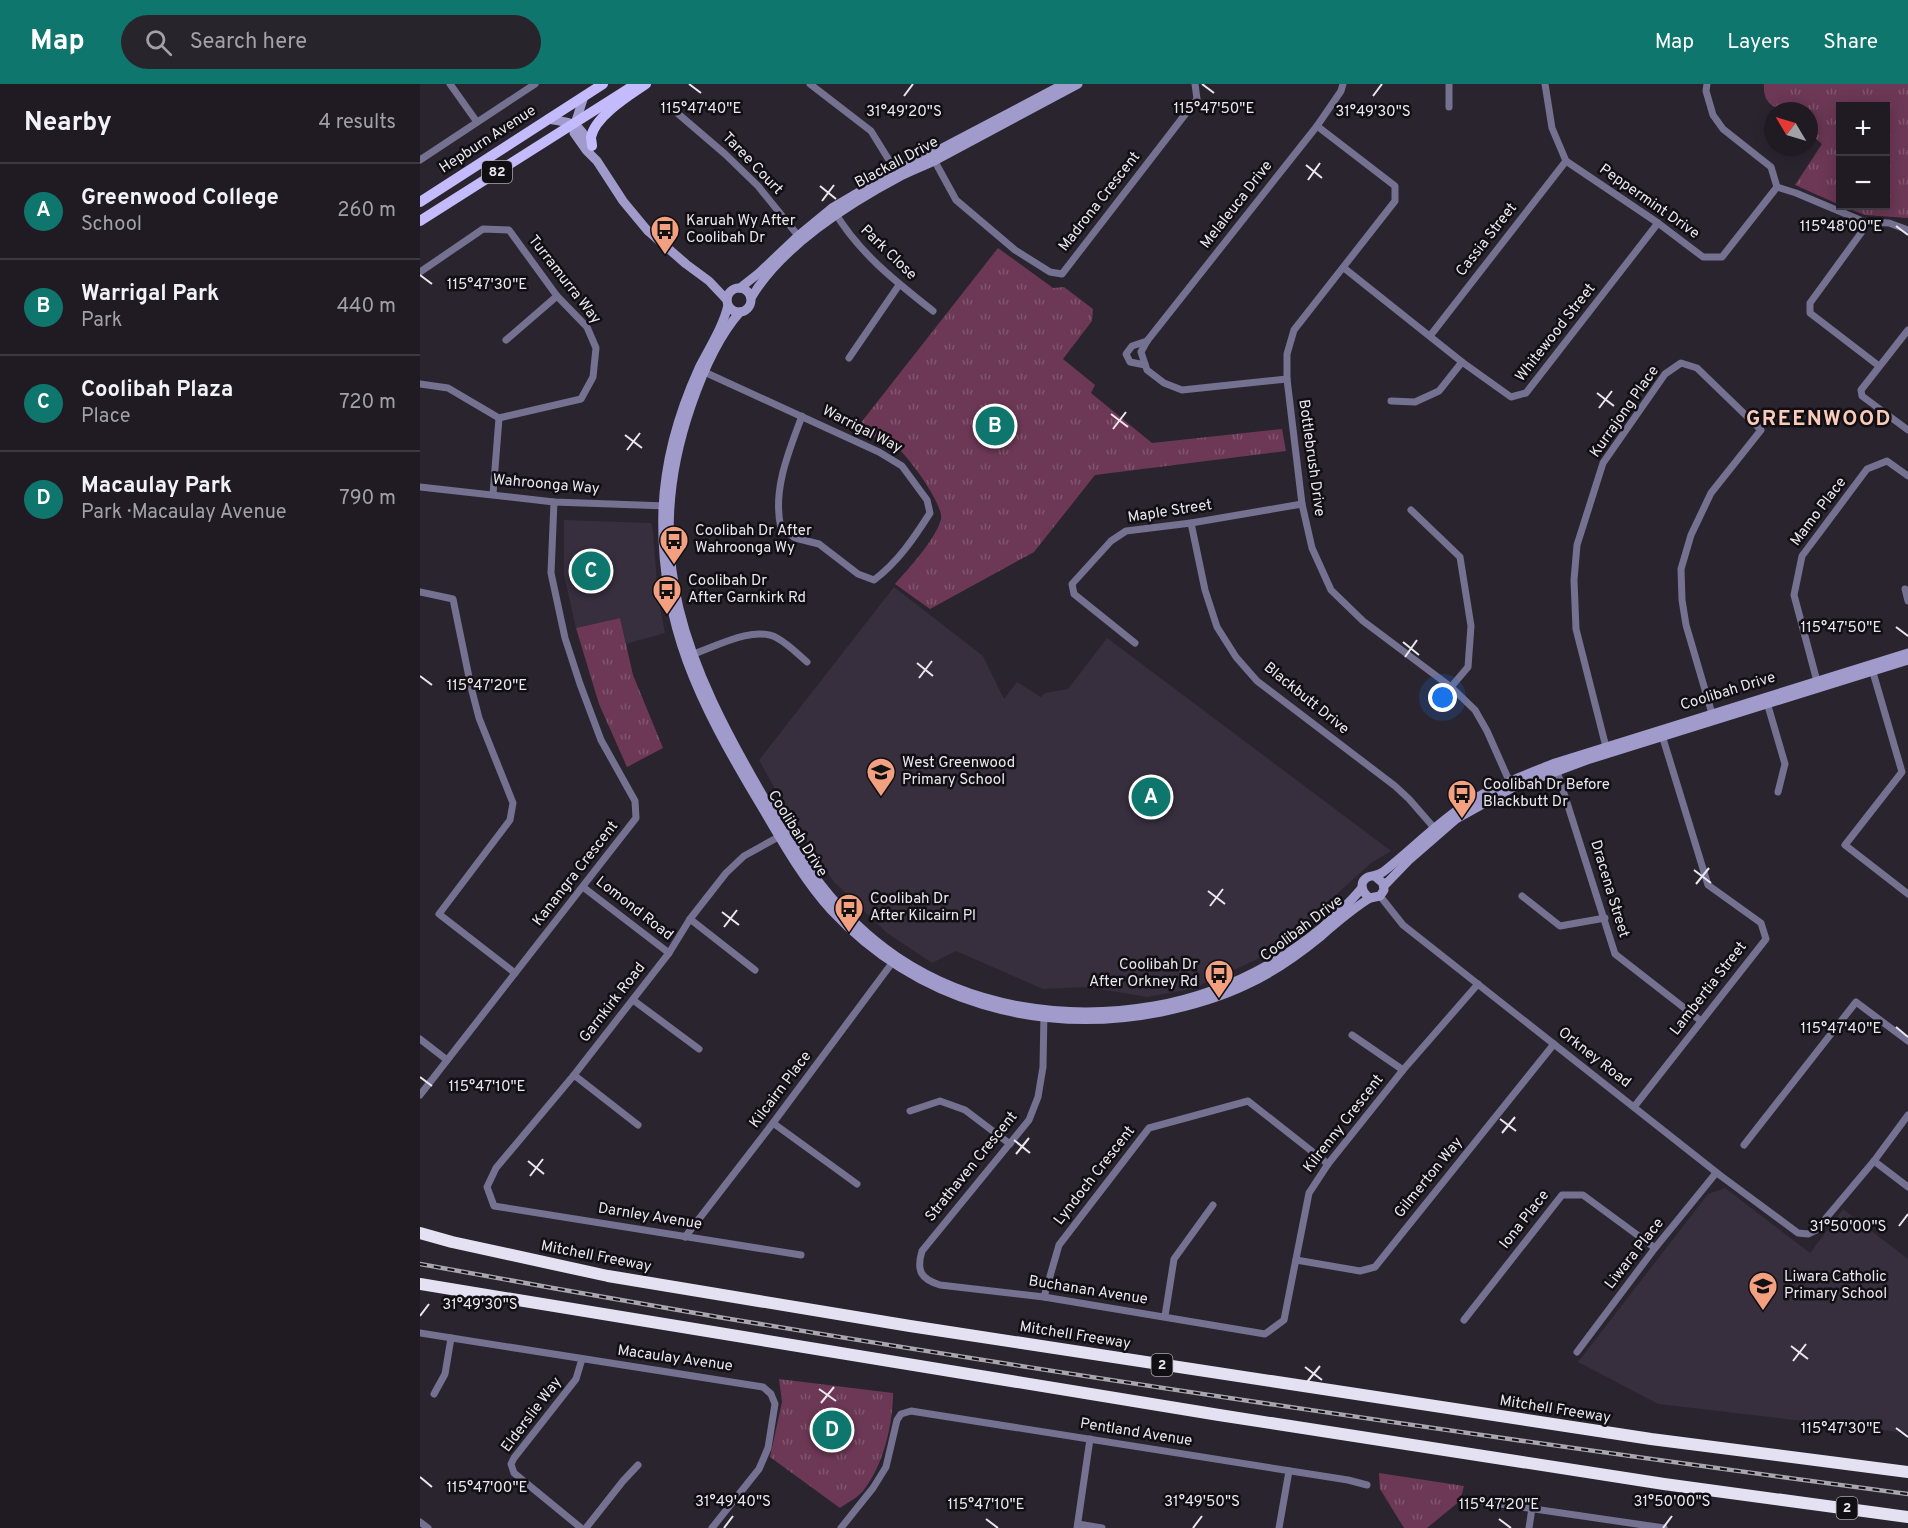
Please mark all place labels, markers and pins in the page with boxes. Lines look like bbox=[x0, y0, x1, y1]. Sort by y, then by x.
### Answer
place label: Karuah Wy After Coolibah Dr bbox=[686, 212, 796, 248]
bus stop icon: Karuah Wy After Coolibah Dr bbox=[649, 214, 681, 256]
pin: B bbox=[976, 404, 1014, 448]
place label: Coolibah Dr After Wahroonga Wy bbox=[695, 522, 812, 558]
bus stop icon: Coolibah Dr After Wahroonga Wy bbox=[658, 524, 690, 566]
pin: C bbox=[572, 548, 610, 594]
place label: Coolibah Dr After Garnkirk Rd bbox=[688, 572, 806, 608]
bus stop icon: Coolibah Dr After Garnkirk Rd bbox=[651, 574, 683, 616]
place label: West Greenwood Primary School bbox=[902, 754, 1015, 790]
school or university icon: West Greenwood Primary School bbox=[865, 756, 897, 798]
pin: A bbox=[1132, 774, 1170, 820]
place label: Coolibah Dr Before Blackbutt Dr bbox=[1483, 776, 1610, 812]
bus stop icon: Coolibah Dr Before Blackbutt Dr bbox=[1446, 778, 1478, 820]
place label: Coolibah Dr After Kilcairn Pl bbox=[870, 890, 976, 926]
bus stop icon: Coolibah Dr After Kilcairn Pl bbox=[833, 892, 865, 934]
place label: Coolibah Dr After Orkney Rd bbox=[1089, 956, 1198, 992]
bus stop icon: Coolibah Dr After Orkney Rd bbox=[1203, 958, 1235, 1000]
place label: Liwara Catholic Primary School bbox=[1784, 1268, 1887, 1304]
school or university icon: Liwara Catholic Primary School bbox=[1747, 1270, 1779, 1312]
pin: D bbox=[812, 1408, 852, 1452]

